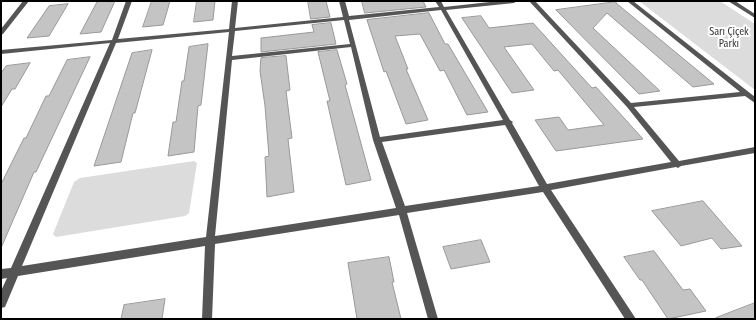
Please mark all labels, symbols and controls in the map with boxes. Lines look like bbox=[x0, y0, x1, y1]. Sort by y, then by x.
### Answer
park label: Sarı Çiçek Parkı bbox=[709, 26, 749, 50]

